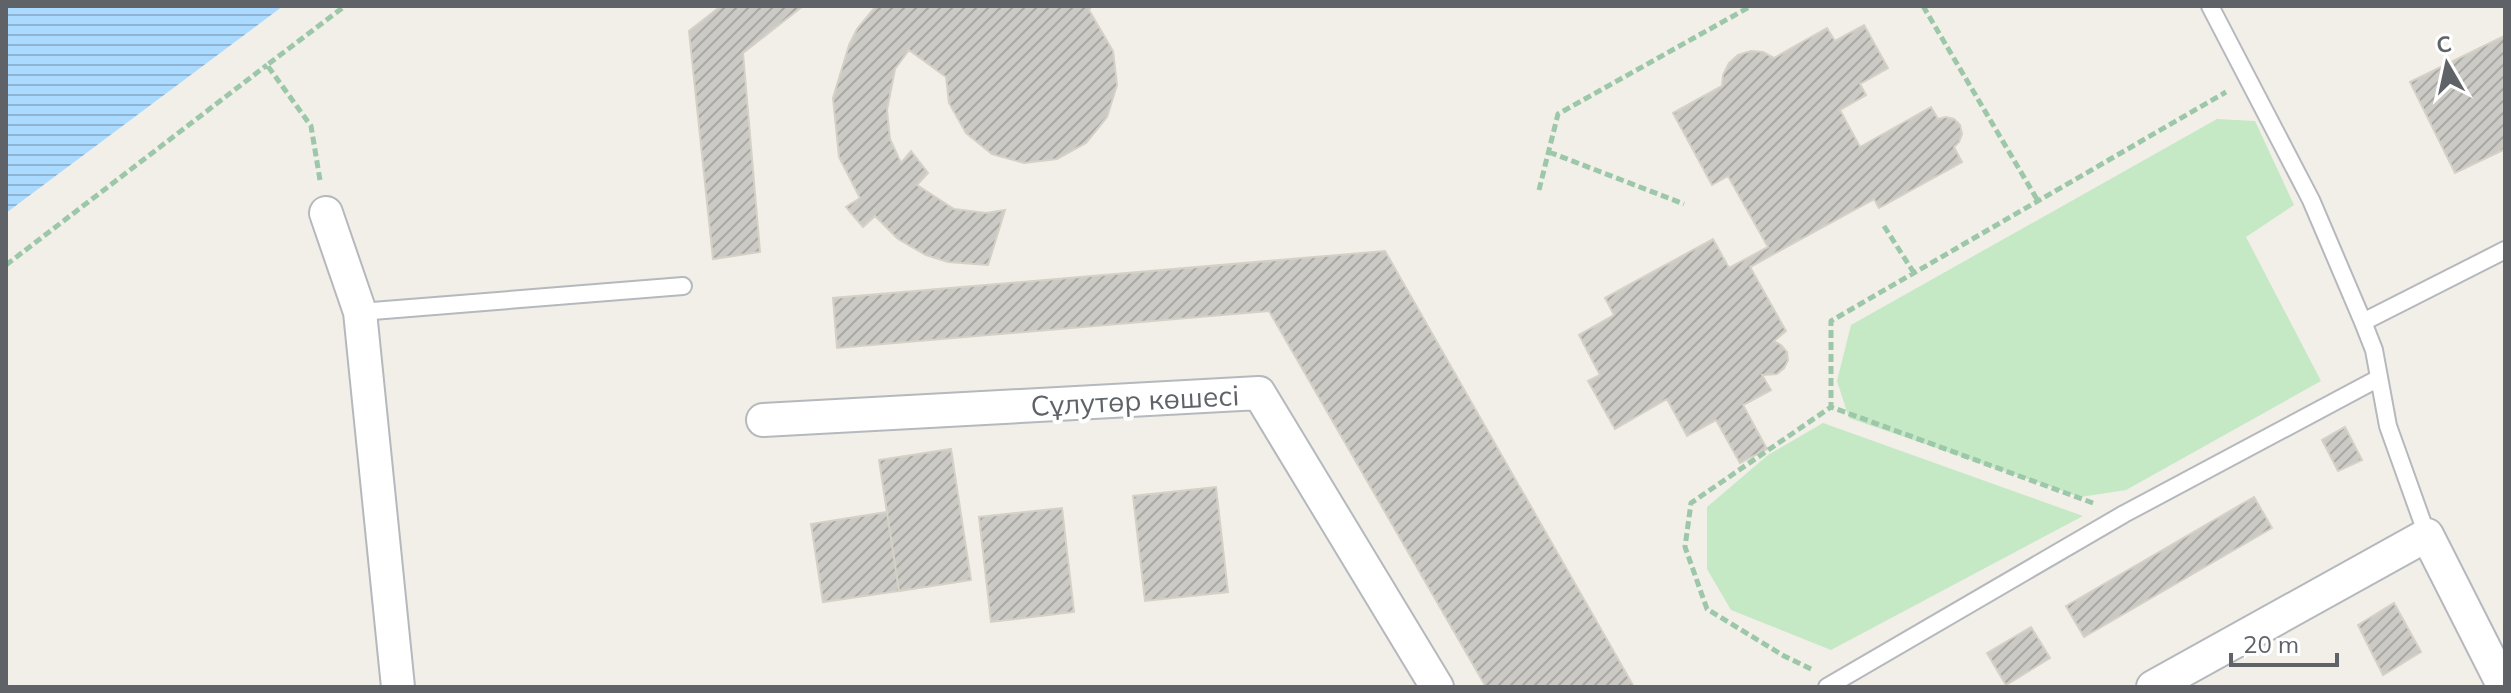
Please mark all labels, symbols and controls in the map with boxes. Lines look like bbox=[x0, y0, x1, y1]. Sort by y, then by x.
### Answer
north arrow bbox=[2407, 24, 2487, 104]
text: С bbox=[2434, 29, 2454, 59]
street label: Сұлутөр көшесі bbox=[1030, 377, 1240, 423]
scale bar bbox=[2231, 617, 2337, 667]
text: 20 m bbox=[2243, 629, 2299, 659]

